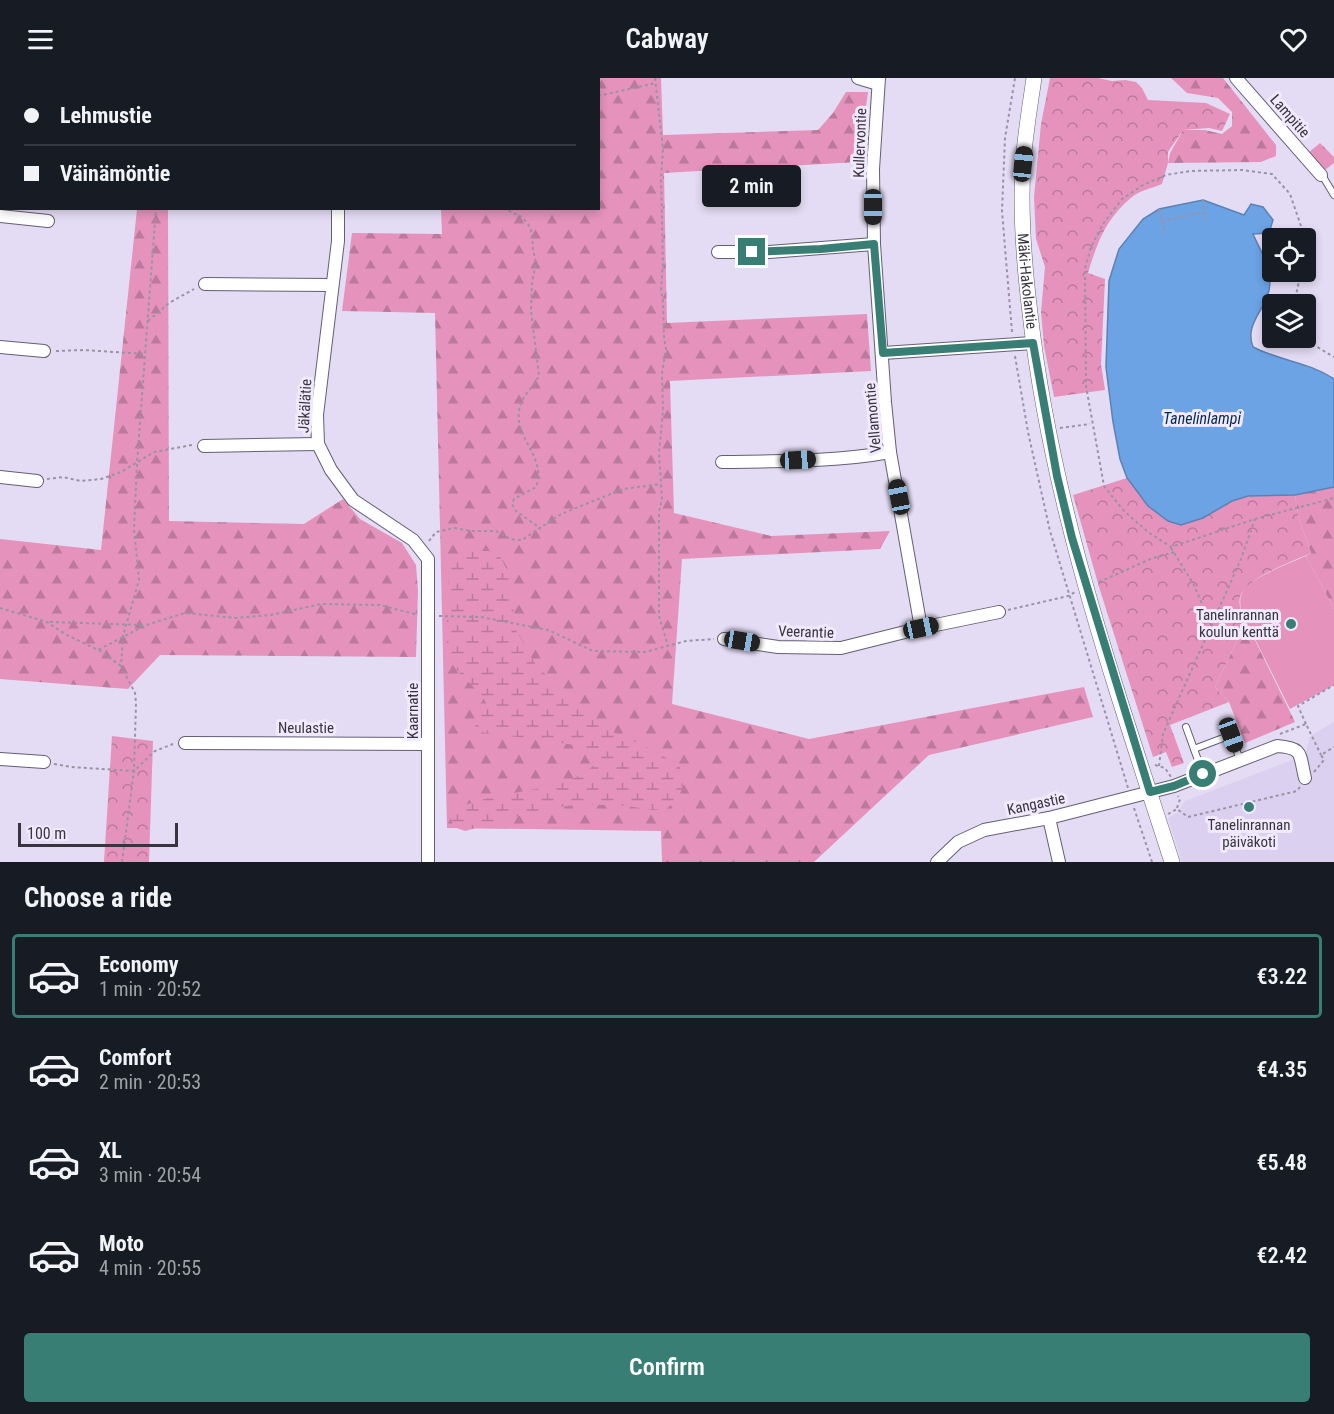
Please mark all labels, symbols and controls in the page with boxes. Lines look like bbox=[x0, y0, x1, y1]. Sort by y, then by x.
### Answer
icon: menu bbox=[24, 23, 57, 56]
text: Cabway bbox=[625, 23, 709, 55]
icon: heart bbox=[1277, 23, 1310, 56]
street label: Lampitie bbox=[1266, 91, 1314, 141]
text: Lehmustie bbox=[60, 103, 152, 128]
street label: Kullervontie bbox=[850, 108, 870, 178]
car bbox=[1012, 145, 1034, 183]
text: Väinämöntie bbox=[60, 161, 170, 186]
callout: 2 min bbox=[702, 165, 801, 207]
text: 2 min bbox=[729, 174, 774, 198]
car bbox=[864, 189, 882, 225]
map controls bbox=[1262, 228, 1316, 348]
button: locate bbox=[1262, 228, 1316, 282]
street label: Mäki-Hakolantie bbox=[1014, 233, 1041, 330]
route end bbox=[738, 238, 765, 265]
button: layers bbox=[1262, 294, 1316, 348]
street label: Jäkälätie bbox=[295, 379, 315, 433]
street label: Vellamontie bbox=[861, 382, 885, 454]
water label: Tanelinlampi bbox=[1163, 409, 1241, 428]
car bbox=[780, 450, 816, 470]
car bbox=[887, 478, 911, 516]
place label: Tanelinrannan koulun kenttä bbox=[1196, 606, 1279, 641]
car bbox=[902, 615, 940, 641]
marker: Tanelinrannan koulun kenttä bbox=[1284, 617, 1298, 631]
street label: Veerantie bbox=[778, 622, 834, 642]
car bbox=[723, 629, 761, 653]
street label: Kaarnatie bbox=[404, 683, 422, 739]
car bbox=[1216, 715, 1246, 755]
street label: Neulastie bbox=[278, 719, 334, 737]
route start bbox=[1189, 760, 1216, 787]
street label: Kangastie bbox=[1005, 789, 1067, 819]
marker: Tanelinrannan päiväkoti bbox=[1242, 800, 1256, 814]
place label: Tanelinrannan päiväkoti bbox=[1207, 816, 1291, 851]
scale bar bbox=[18, 820, 178, 848]
text: 100 m bbox=[27, 824, 66, 843]
text: Choose a ride bbox=[24, 882, 172, 914]
icon: car bbox=[27, 949, 81, 1003]
text: Economy bbox=[99, 952, 179, 977]
text: €3.22 bbox=[1256, 964, 1307, 989]
text: 1 min · 20:52 bbox=[99, 977, 201, 1001]
icon: car bbox=[27, 1042, 81, 1096]
text: Comfort bbox=[99, 1045, 172, 1070]
text: €4.35 bbox=[1256, 1057, 1307, 1082]
text: 2 min · 20:53 bbox=[99, 1070, 201, 1094]
icon: car bbox=[27, 1135, 81, 1189]
text: XL bbox=[99, 1138, 122, 1163]
text: €5.48 bbox=[1256, 1150, 1307, 1175]
text: 3 min · 20:54 bbox=[99, 1163, 201, 1187]
icon: car bbox=[27, 1228, 81, 1282]
text: Moto bbox=[99, 1231, 144, 1256]
text: €2.42 bbox=[1256, 1243, 1307, 1268]
text: 4 min · 20:55 bbox=[99, 1256, 201, 1280]
button: Confirm bbox=[24, 1333, 1310, 1402]

